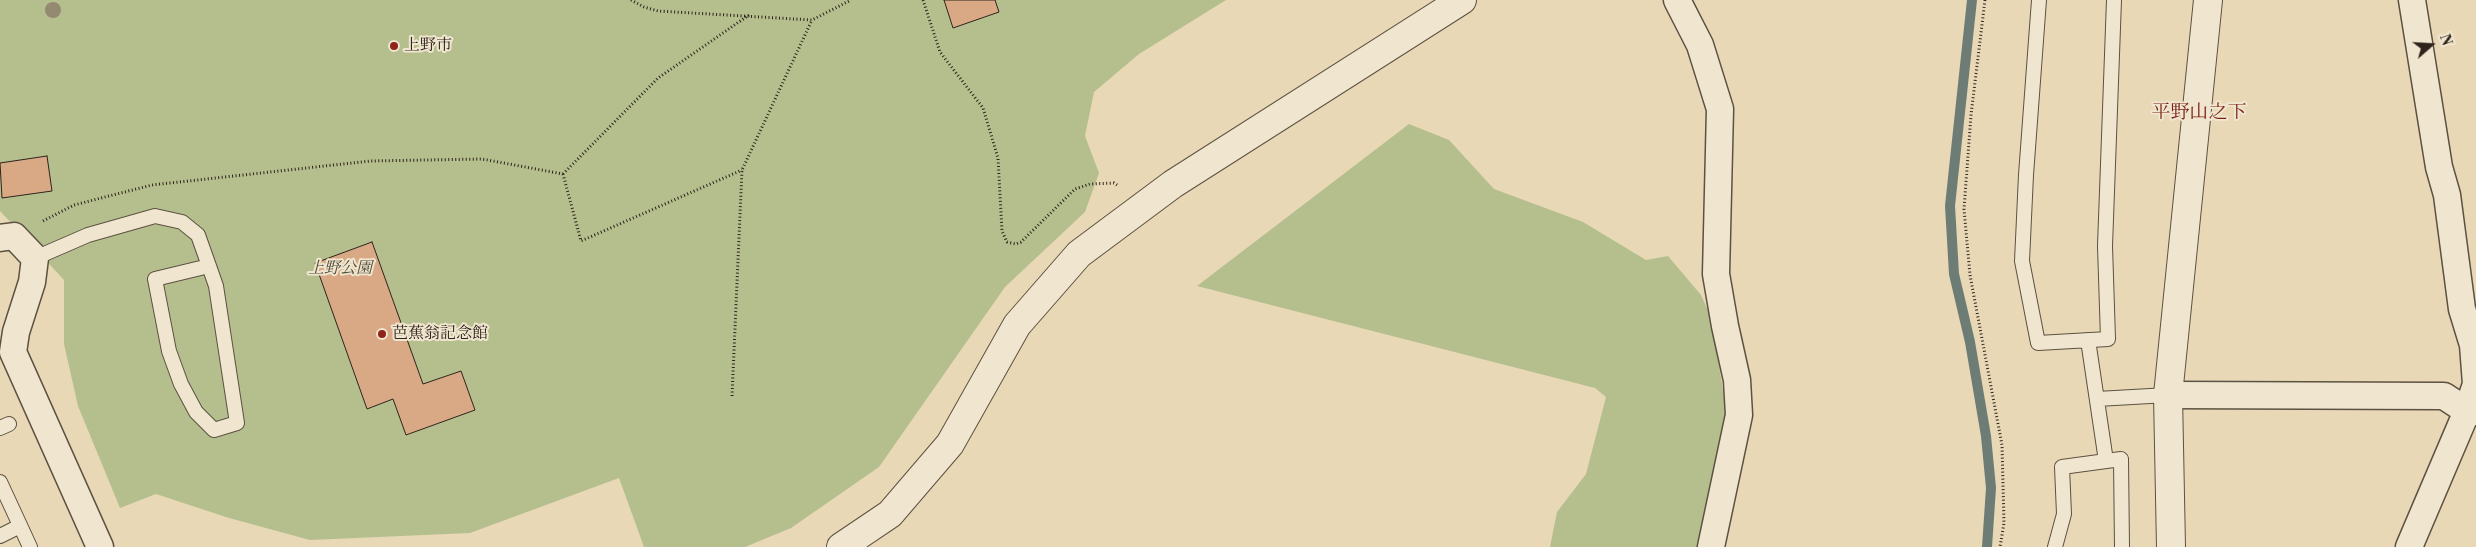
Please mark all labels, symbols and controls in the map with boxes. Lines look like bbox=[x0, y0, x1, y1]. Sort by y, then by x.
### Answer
north arrow bbox=[2406, 20, 2456, 70]
text: N bbox=[2435, 32, 2455, 48]
place label: 上野市 bbox=[404, 36, 452, 56]
marker: 上野市 bbox=[388, 40, 400, 52]
district label: 平野山之下 bbox=[2152, 102, 2246, 124]
park label: 上野公園 bbox=[308, 259, 372, 279]
place label: 芭蕉翁記念館 bbox=[392, 324, 488, 344]
marker: 芭蕉翁記念館 bbox=[376, 328, 388, 340]

